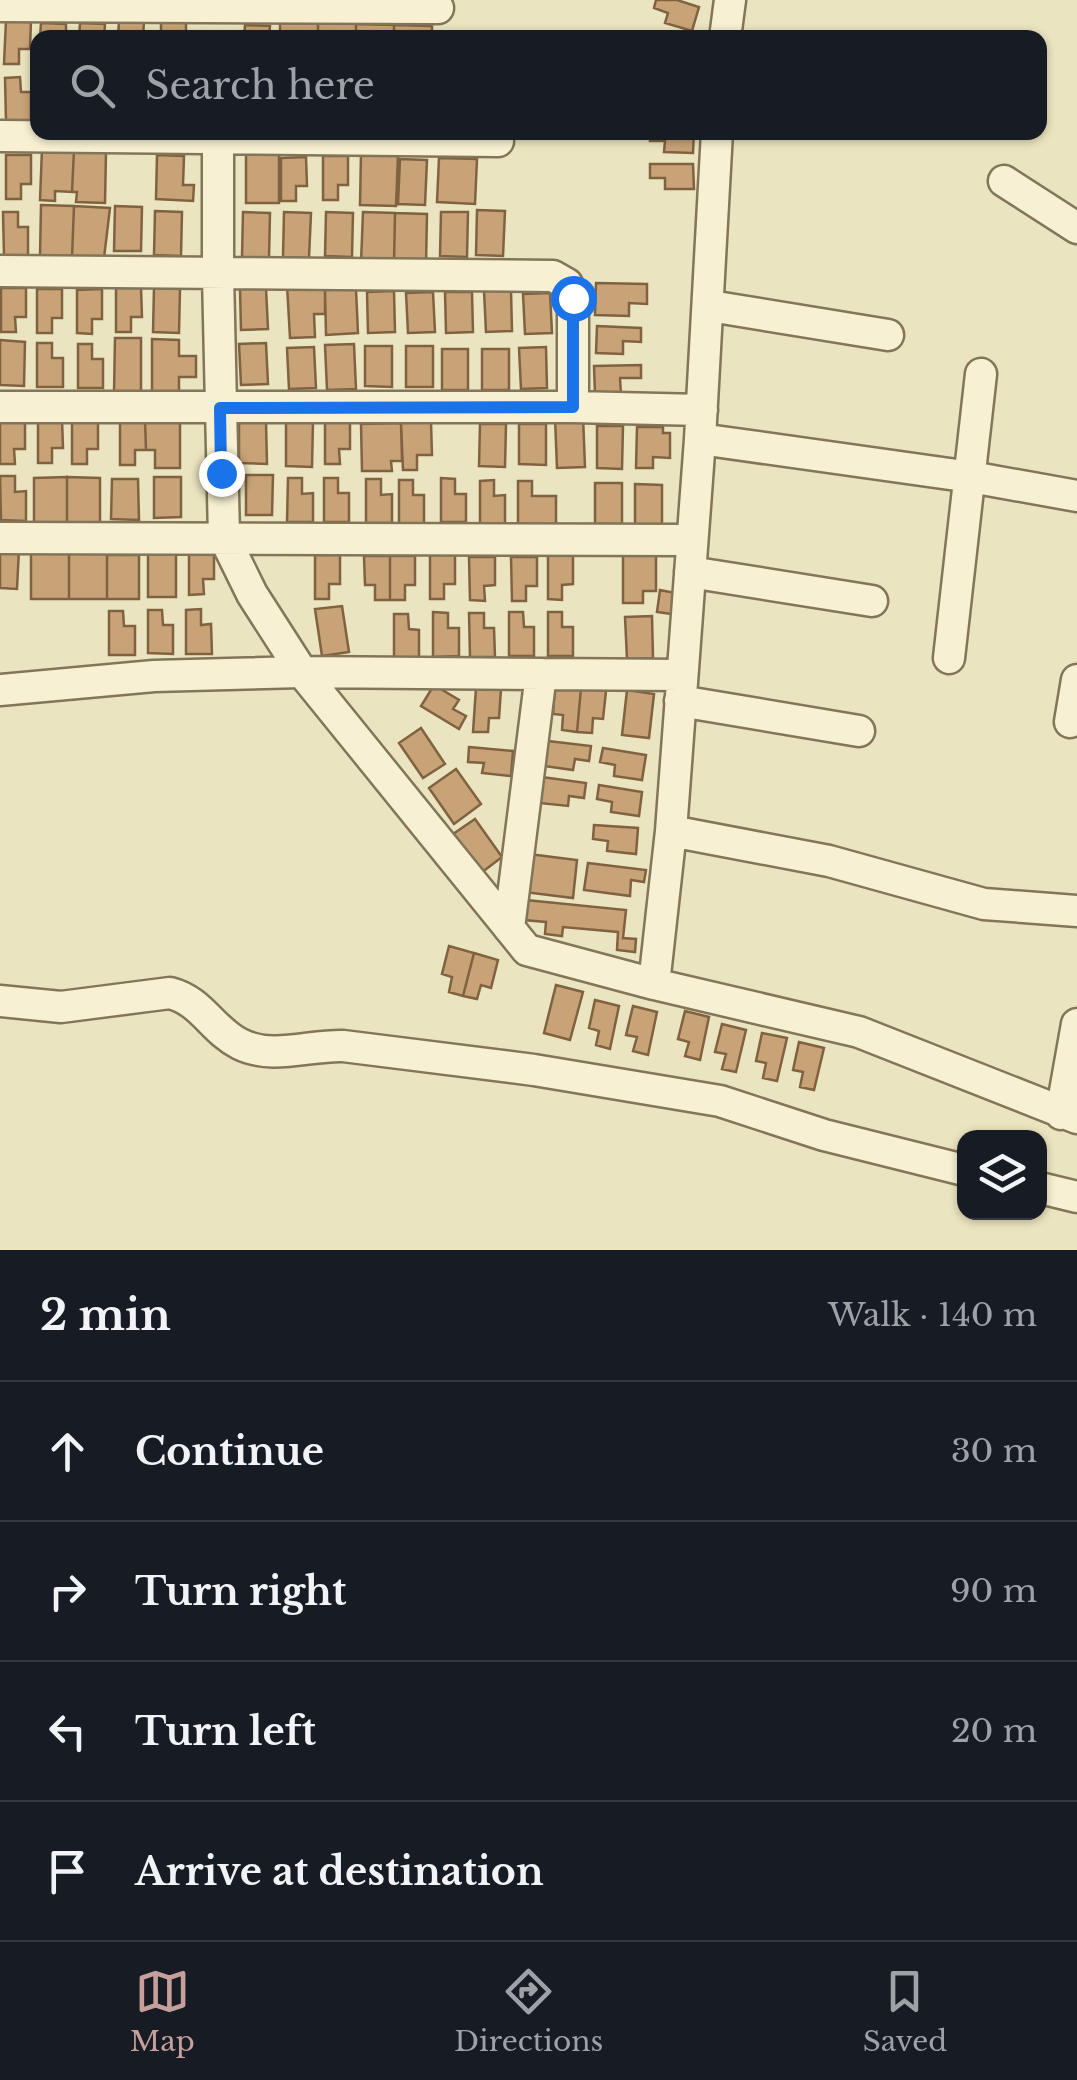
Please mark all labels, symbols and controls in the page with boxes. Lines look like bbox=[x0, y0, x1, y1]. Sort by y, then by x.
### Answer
search box bbox=[30, 30, 1047, 140]
icon: search bbox=[65, 58, 120, 113]
text: Search here bbox=[145, 62, 375, 109]
route start bbox=[551, 276, 597, 322]
route end bbox=[199, 451, 245, 497]
map controls bbox=[957, 1130, 1047, 1220]
button: layers bbox=[957, 1130, 1047, 1220]
text: 2 min bbox=[40, 1289, 171, 1341]
text: Walk · 140 m bbox=[828, 1295, 1037, 1335]
icon: ahead bbox=[40, 1424, 95, 1479]
text: Continue bbox=[135, 1428, 324, 1475]
text: 30 m bbox=[951, 1431, 1037, 1471]
icon: right bbox=[40, 1564, 95, 1619]
text: Turn right bbox=[135, 1568, 346, 1615]
text: 90 m bbox=[950, 1571, 1037, 1611]
icon: left bbox=[40, 1704, 95, 1759]
text: Turn left bbox=[135, 1708, 316, 1755]
text: 20 m bbox=[951, 1711, 1037, 1751]
icon: arrive bbox=[40, 1844, 95, 1899]
text: Arrive at destination bbox=[135, 1848, 544, 1895]
tab: Map bbox=[130, 1964, 195, 2059]
tab: Directions bbox=[454, 1964, 603, 2059]
tab: Saved bbox=[863, 1964, 947, 2059]

